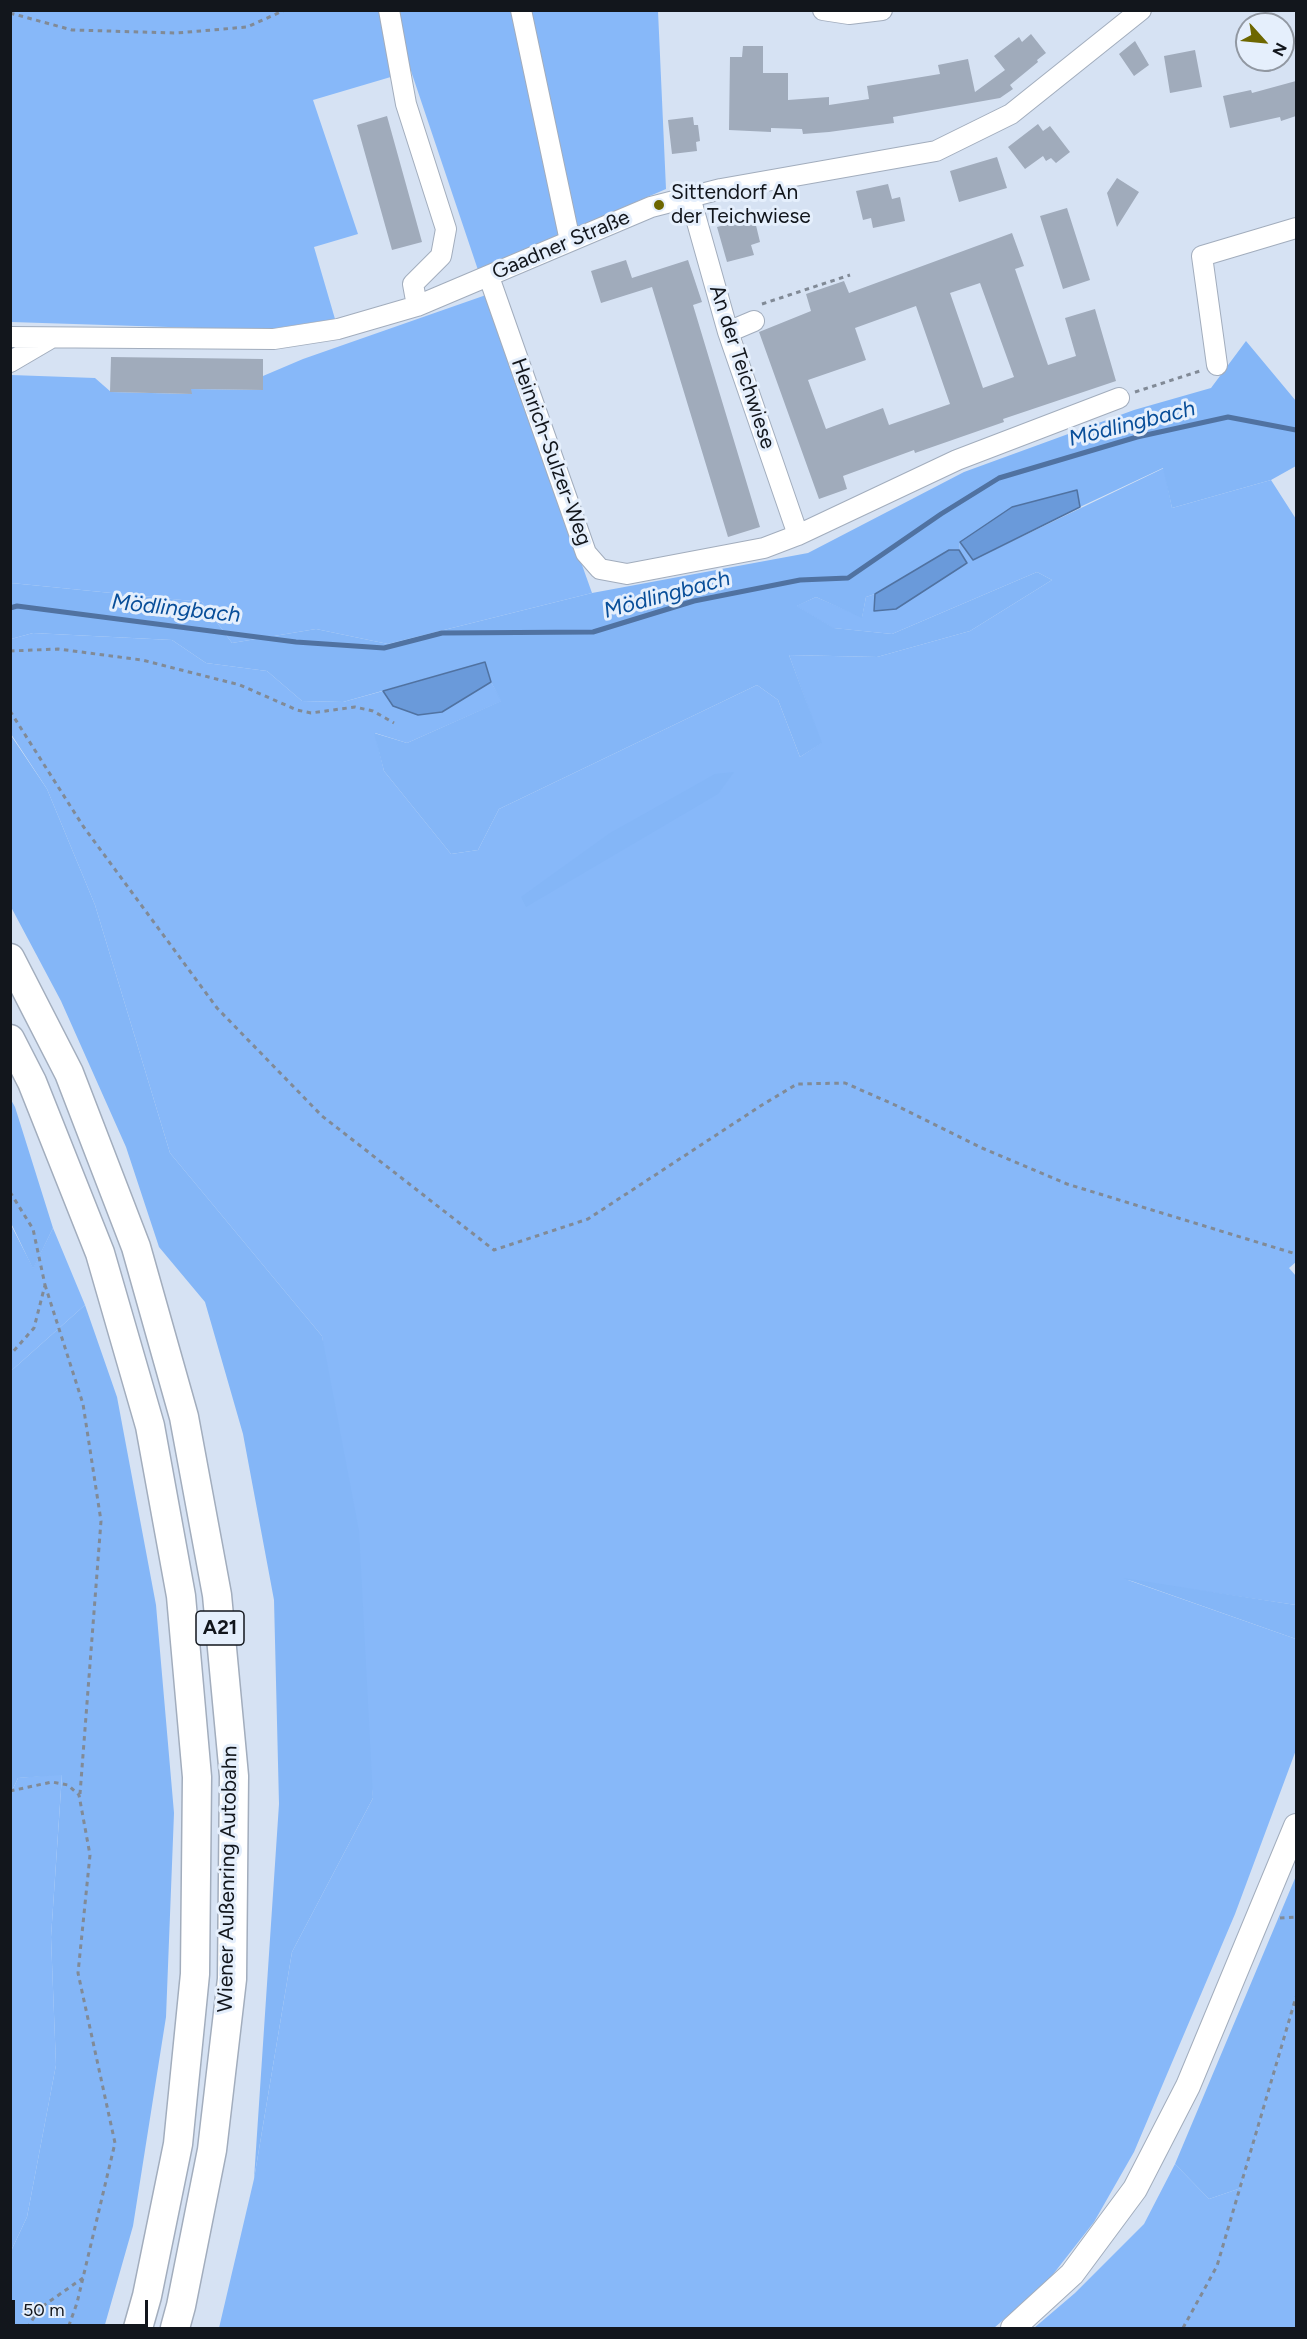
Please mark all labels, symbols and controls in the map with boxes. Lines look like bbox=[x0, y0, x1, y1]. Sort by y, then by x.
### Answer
north arrow bbox=[1235, 12, 1295, 72]
text: N bbox=[1268, 40, 1291, 59]
place label: Sittendorf An der Teichwiese bbox=[671, 180, 811, 230]
marker: Sittendorf An der Teichwiese bbox=[652, 198, 666, 212]
street label: Gaadner Straße bbox=[488, 205, 634, 285]
street label: An der Teichwiese bbox=[704, 282, 780, 452]
street label: Heinrich-Sulzer-Weg bbox=[505, 355, 597, 549]
water label: Mödlingbach bbox=[1066, 396, 1198, 452]
water label: Mödlingbach bbox=[601, 565, 733, 625]
water label: Mödlingbach bbox=[110, 589, 242, 629]
road number: A21 bbox=[196, 1611, 244, 1645]
street label: Wiener Außenring Autobahn bbox=[213, 1746, 243, 2012]
scale bar bbox=[15, 2288, 152, 2326]
text: 50 m bbox=[23, 2299, 65, 2321]

